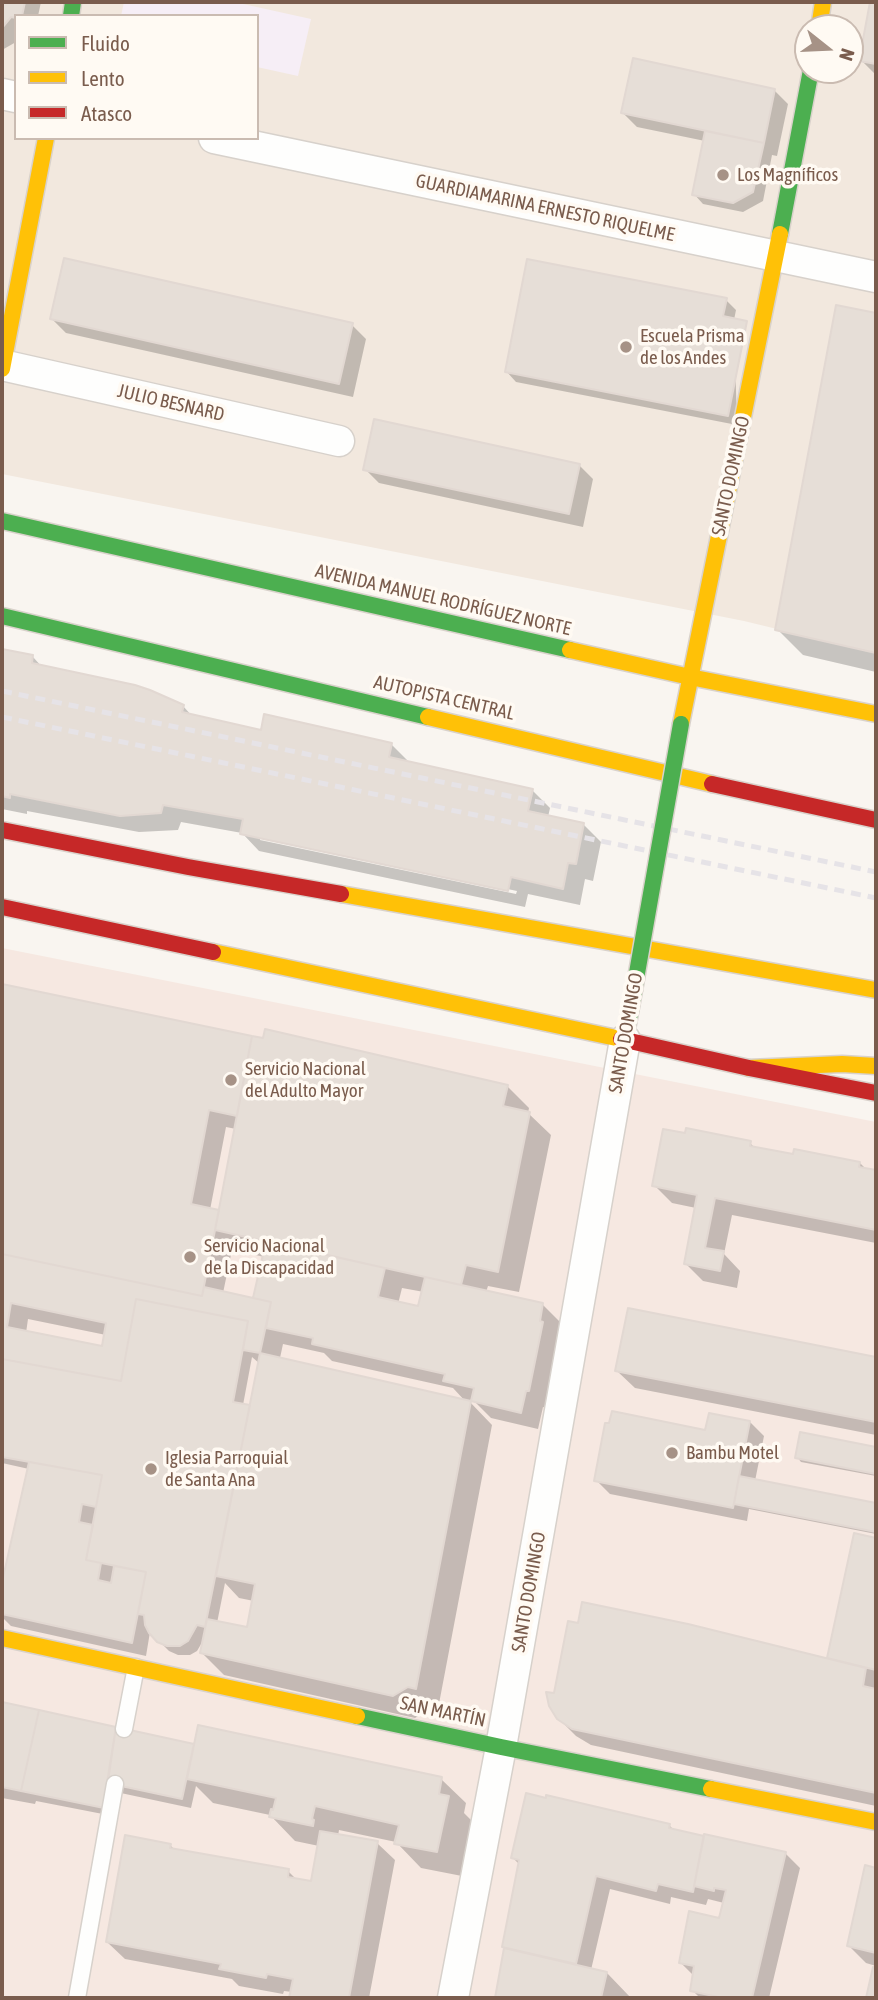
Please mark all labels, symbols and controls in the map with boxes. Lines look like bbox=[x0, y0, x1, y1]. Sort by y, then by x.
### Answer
legend bbox=[14, 14, 259, 140]
north arrow bbox=[794, 14, 864, 84]
text: Fluido bbox=[81, 31, 130, 55]
text: N bbox=[835, 46, 859, 64]
text: Lento bbox=[81, 66, 125, 90]
text: Atasco bbox=[81, 101, 132, 125]
place label: Los Magníficos bbox=[737, 164, 838, 186]
marker: Los Magníficos bbox=[715, 167, 731, 183]
street label: GUARDIAMARINA ERNESTO RIQUELME bbox=[414, 169, 676, 247]
place label: Escuela Prisma de los Andes bbox=[640, 325, 745, 369]
marker: Escuela Prisma de los Andes bbox=[618, 339, 634, 355]
street label: JULIO BESNARD bbox=[115, 380, 227, 426]
street label: SANTO DOMINGO bbox=[707, 414, 755, 538]
street label: AVENIDA MANUEL RODRÍGUEZ NORTE bbox=[313, 559, 573, 641]
street label: AUTOPISTA CENTRAL bbox=[371, 671, 517, 725]
street label: SANTO DOMINGO bbox=[604, 971, 648, 1095]
place label: Servicio Nacional del Adulto Mayor bbox=[245, 1058, 366, 1102]
marker: Servicio Nacional del Adulto Mayor bbox=[223, 1072, 239, 1088]
place label: Servicio Nacional de la Discapacidad bbox=[204, 1235, 334, 1279]
marker: Servicio Nacional de la Discapacidad bbox=[182, 1249, 198, 1265]
place label: Bambu Motel bbox=[686, 1442, 779, 1464]
marker: Bambu Motel bbox=[664, 1445, 680, 1461]
place label: Iglesia Parroquial de Santa Ana bbox=[165, 1447, 288, 1491]
marker: Iglesia Parroquial de Santa Ana bbox=[143, 1461, 159, 1477]
street label: SANTO DOMINGO bbox=[507, 1530, 551, 1654]
street label: SAN MARTÍN bbox=[398, 1692, 488, 1732]

